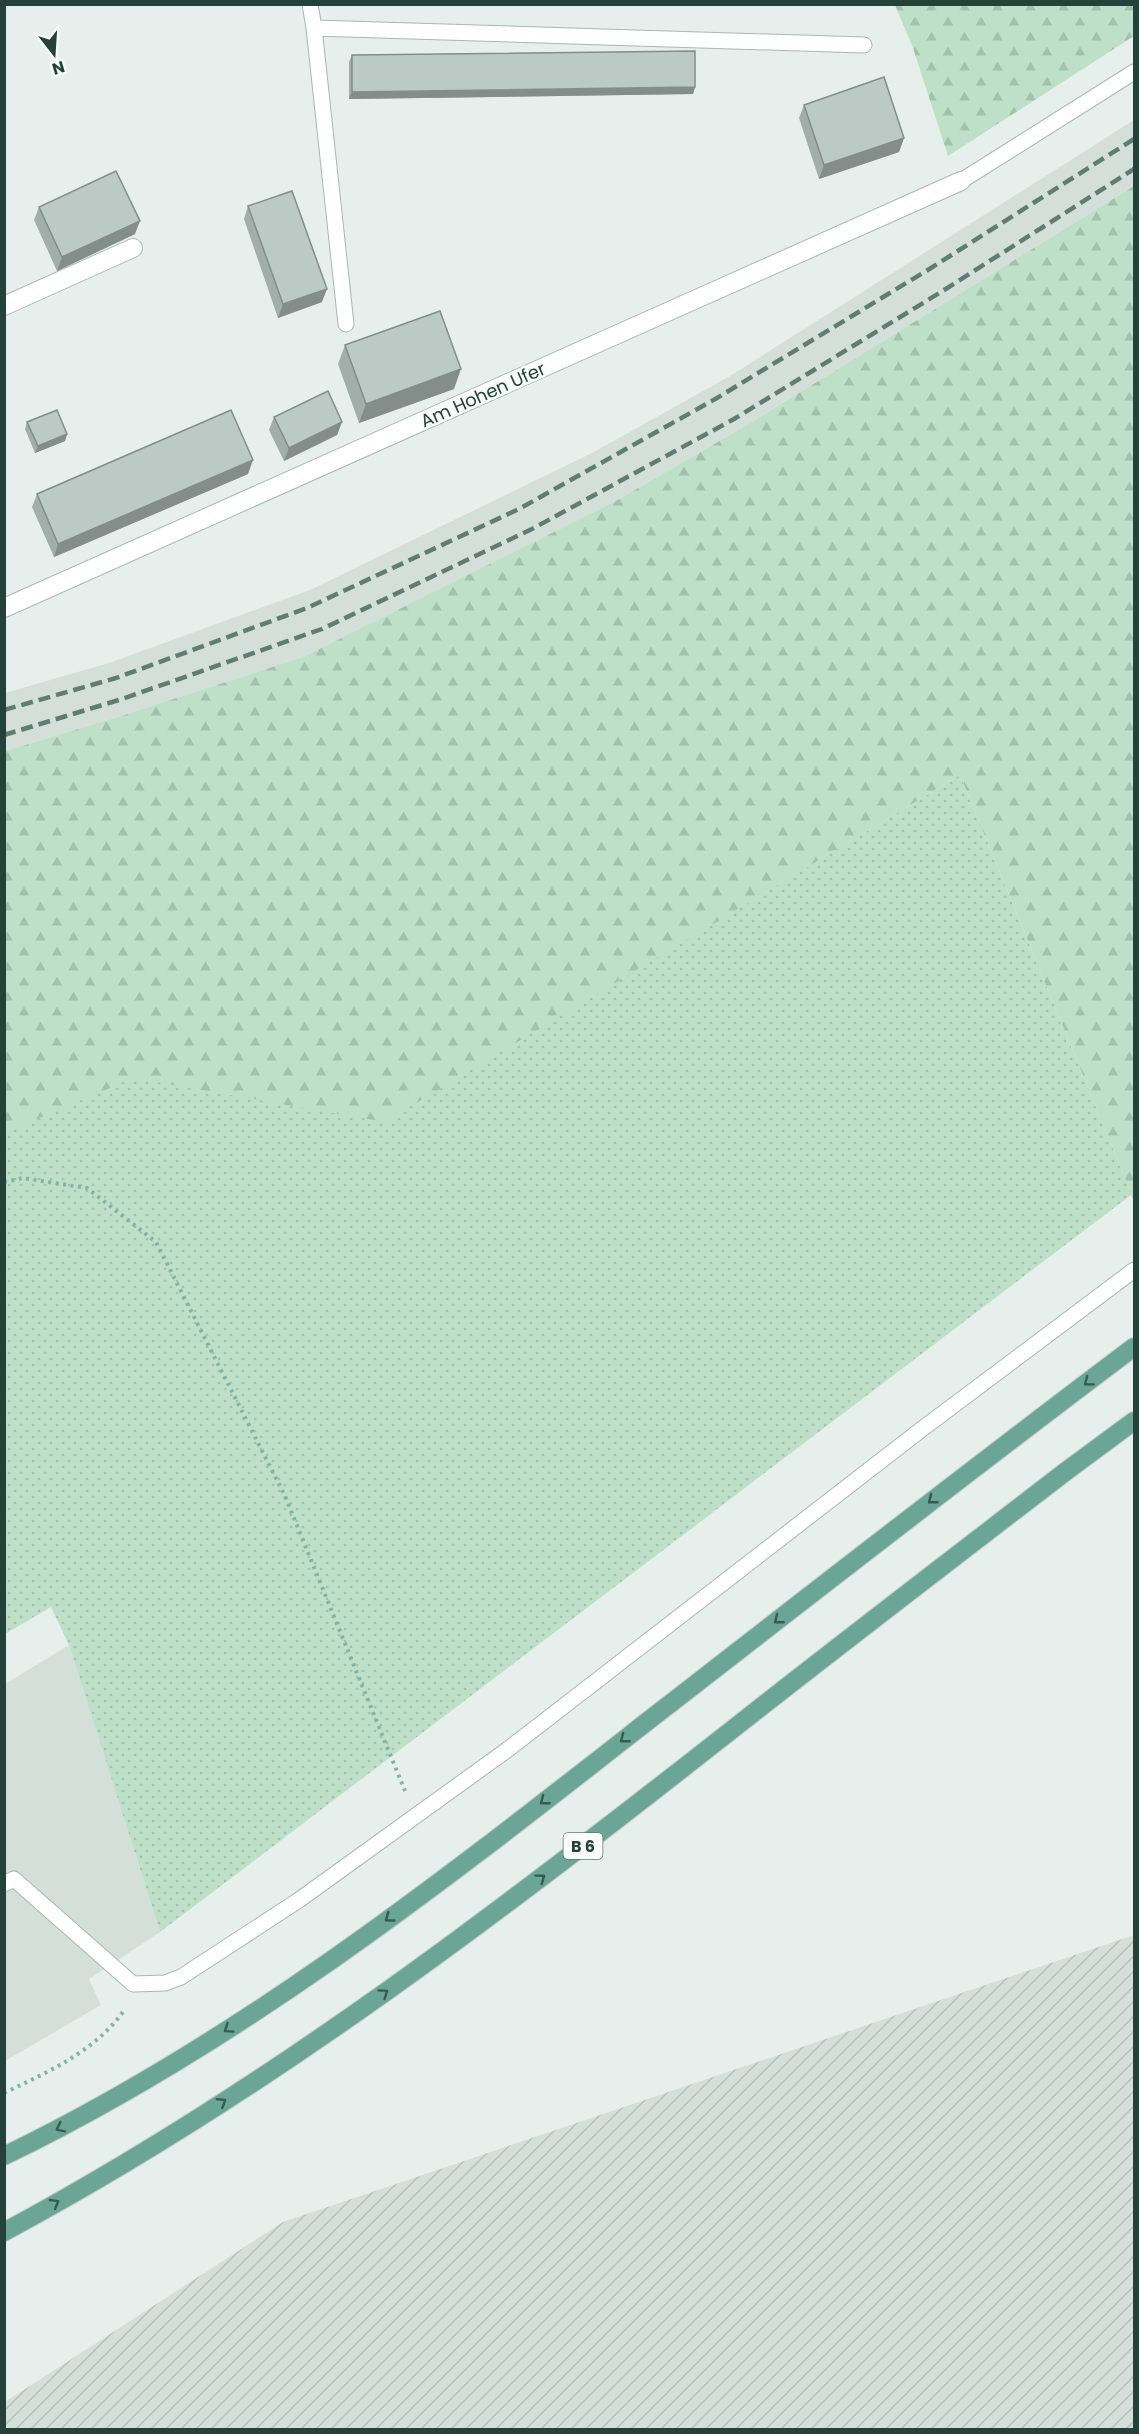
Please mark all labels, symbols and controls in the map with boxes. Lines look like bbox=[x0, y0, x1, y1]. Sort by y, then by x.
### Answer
north arrow bbox=[24, 24, 84, 84]
text: N bbox=[49, 55, 67, 81]
street label: Am Hohen Ufer bbox=[416, 356, 550, 433]
one-way arrow bbox=[1083, 1375, 1094, 1386]
one-way arrow bbox=[928, 1493, 939, 1504]
one-way arrow bbox=[774, 1612, 785, 1623]
one-way arrow bbox=[620, 1732, 631, 1743]
one-way arrow bbox=[540, 1794, 551, 1805]
road number: B 6 bbox=[564, 1833, 602, 1859]
one-way arrow bbox=[535, 1874, 546, 1885]
one-way arrow bbox=[384, 1911, 395, 1922]
one-way arrow bbox=[377, 1990, 388, 2001]
one-way arrow bbox=[224, 2022, 235, 2033]
one-way arrow bbox=[216, 2098, 226, 2110]
one-way arrow bbox=[56, 2121, 67, 2133]
one-way arrow bbox=[49, 2199, 59, 2210]

